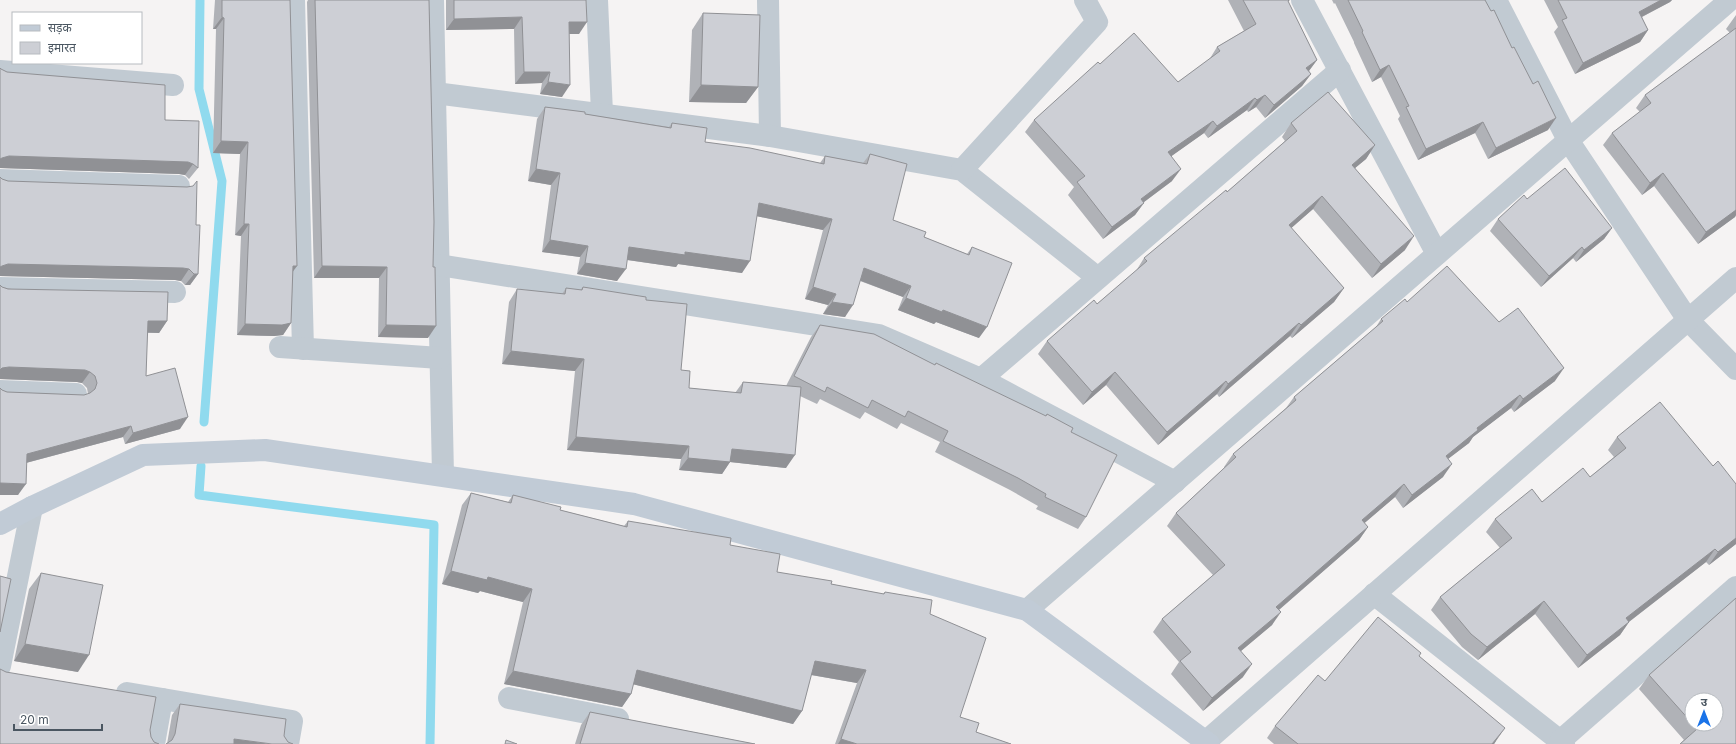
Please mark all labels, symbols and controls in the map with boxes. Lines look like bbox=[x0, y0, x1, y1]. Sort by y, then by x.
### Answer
legend bbox=[12, 12, 142, 64]
text: सड़क bbox=[48, 20, 73, 35]
text: इमारत bbox=[48, 40, 77, 55]
north arrow bbox=[1684, 692, 1724, 732]
text: उ bbox=[1701, 695, 1708, 709]
scale bar bbox=[14, 706, 102, 732]
text: 20 m bbox=[20, 712, 49, 727]

